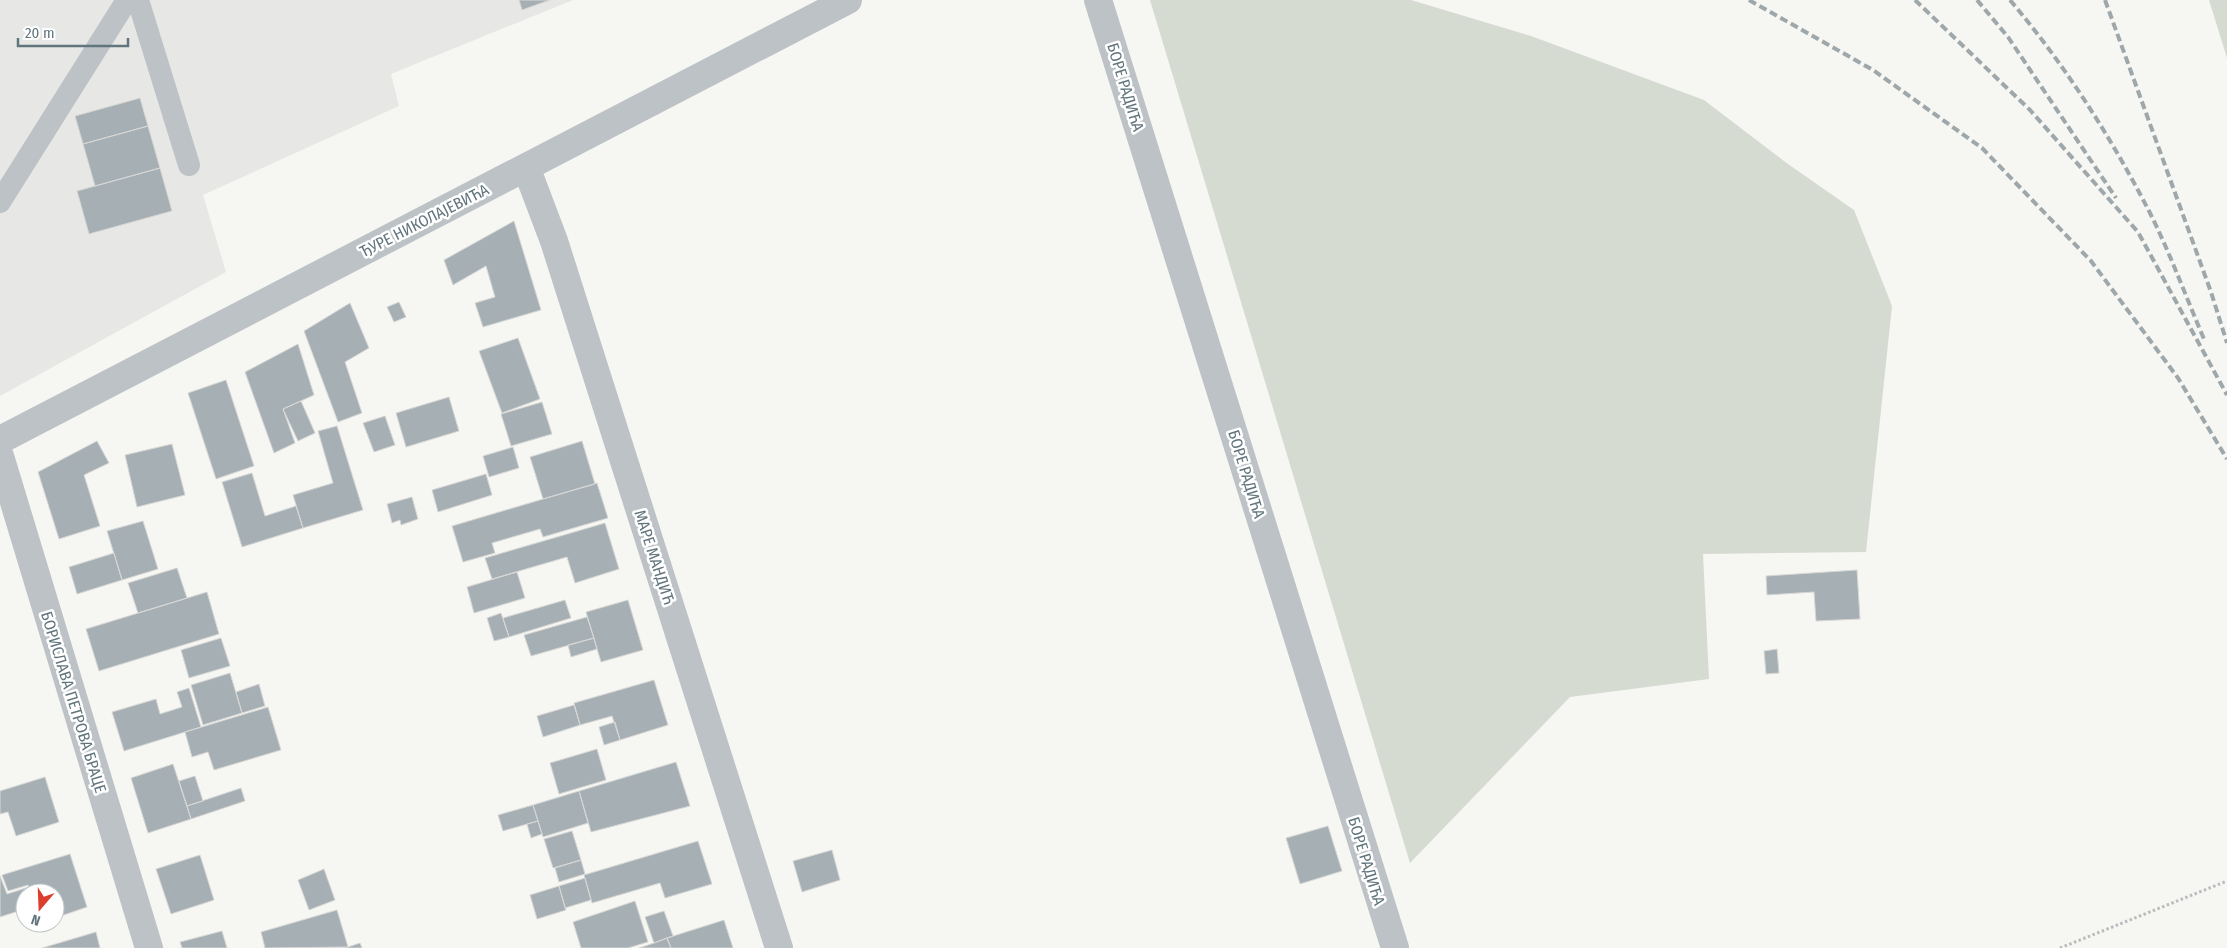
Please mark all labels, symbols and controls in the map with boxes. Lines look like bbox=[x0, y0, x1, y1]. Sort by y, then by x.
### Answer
scale bar bbox=[18, 15, 128, 47]
text: 20 m bbox=[25, 24, 55, 42]
street label: БОРЕ РАДИЋА bbox=[1103, 41, 1148, 134]
street label: ЂУРЕ НИКОЛАЈЕВИЋА bbox=[357, 180, 492, 261]
street label: БОРЕ РАДИЋА bbox=[1224, 428, 1269, 521]
street label: МАРЕ МАНДИЋ bbox=[630, 508, 679, 607]
street label: БОРИСЛАВА ПЕТРОВА БРАЦЕ bbox=[37, 609, 110, 795]
street label: БОРЕ РАДИЋА bbox=[1344, 815, 1389, 908]
north arrow bbox=[15, 883, 65, 933]
text: N bbox=[29, 910, 43, 929]

